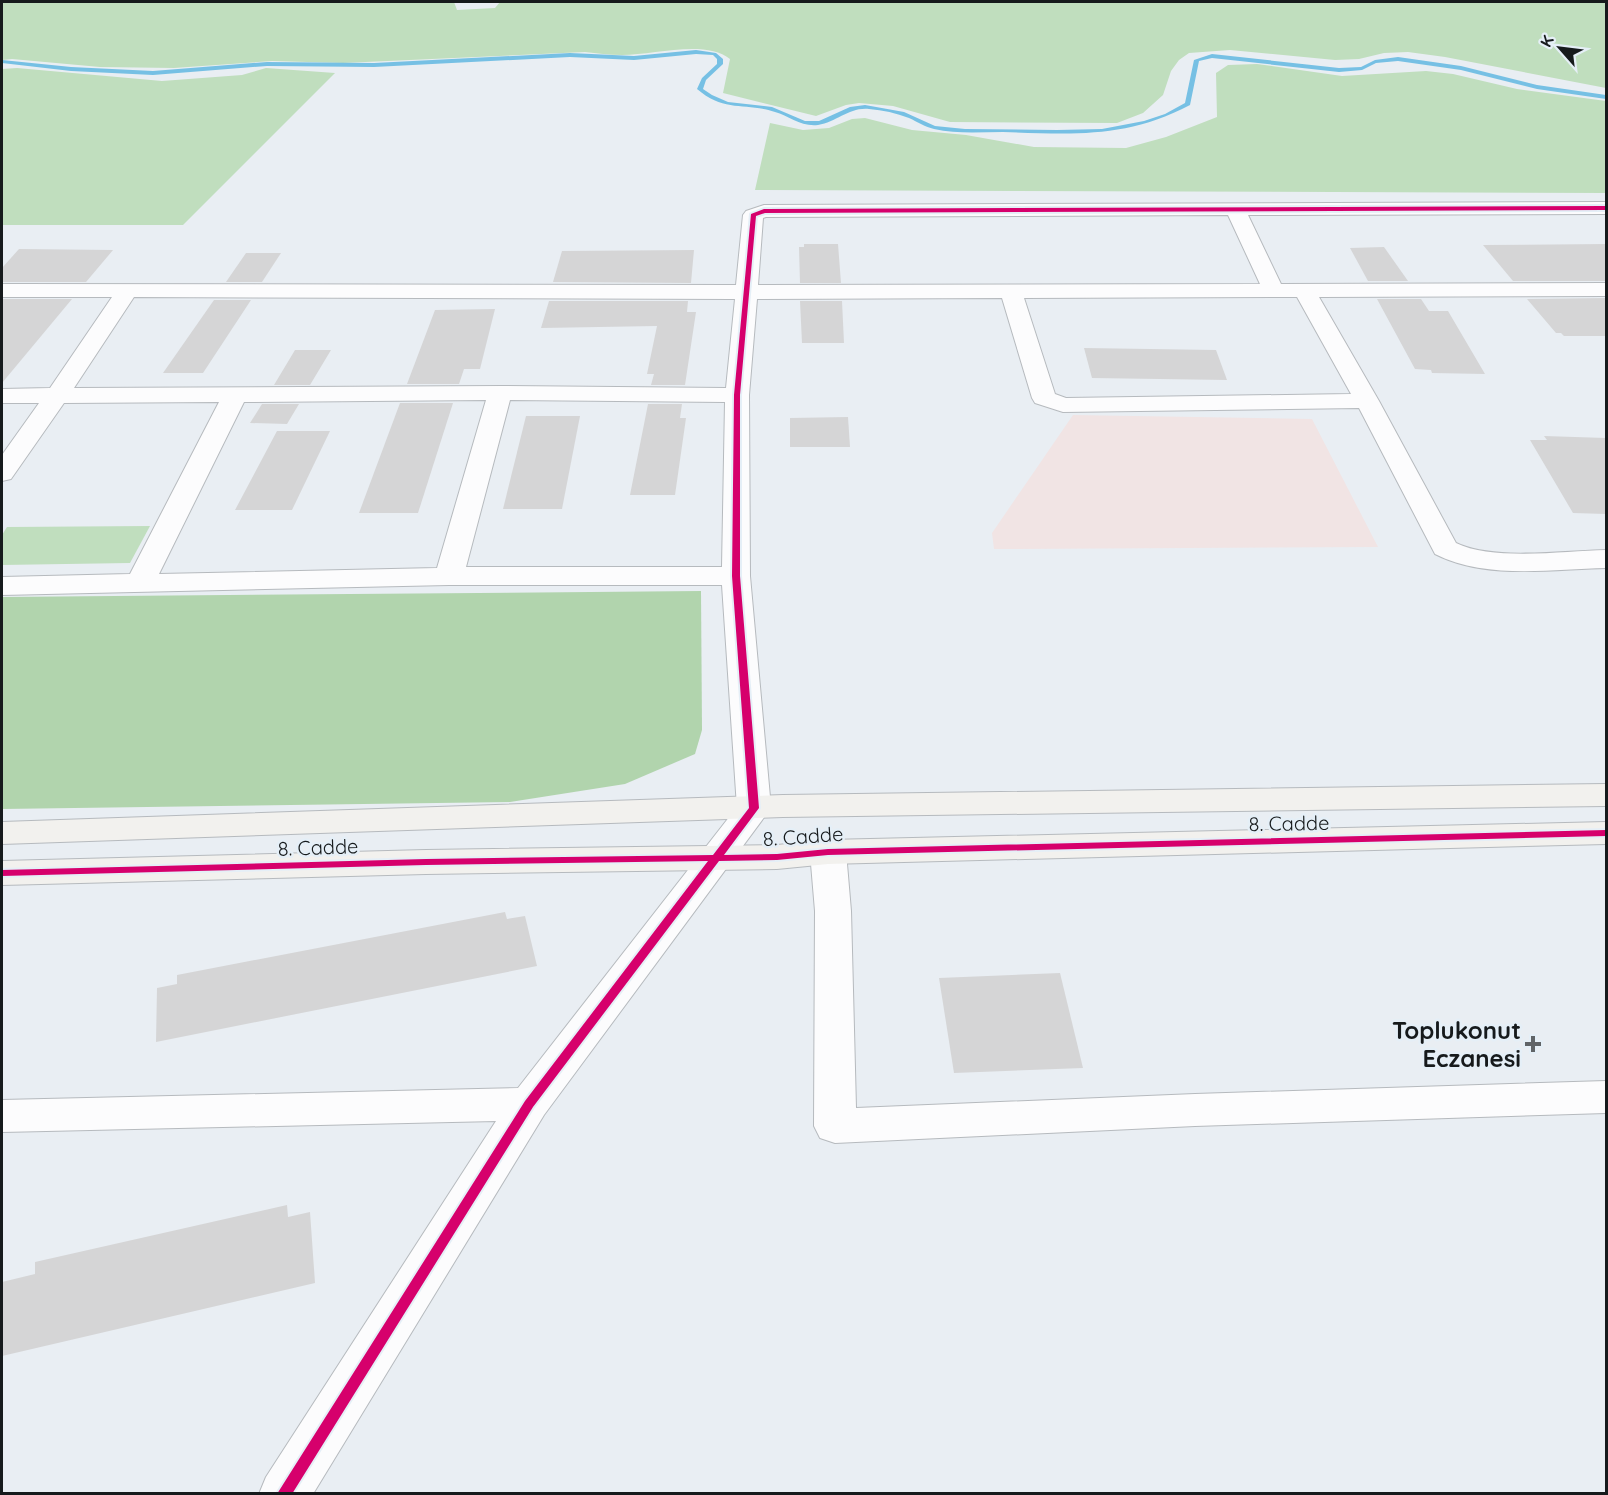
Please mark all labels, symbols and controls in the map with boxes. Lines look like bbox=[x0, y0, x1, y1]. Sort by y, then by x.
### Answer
north arrow bbox=[1530, 18, 1590, 78]
text: K bbox=[1535, 32, 1558, 50]
street label: 8. Cadde bbox=[1248, 810, 1330, 836]
street label: 8. Cadde bbox=[762, 821, 844, 851]
street label: 8. Cadde bbox=[277, 833, 359, 861]
place label: Toplukonut Eczanesi bbox=[1392, 1015, 1521, 1073]
marker: Toplukonut Eczanesi bbox=[1526, 1037, 1540, 1051]

